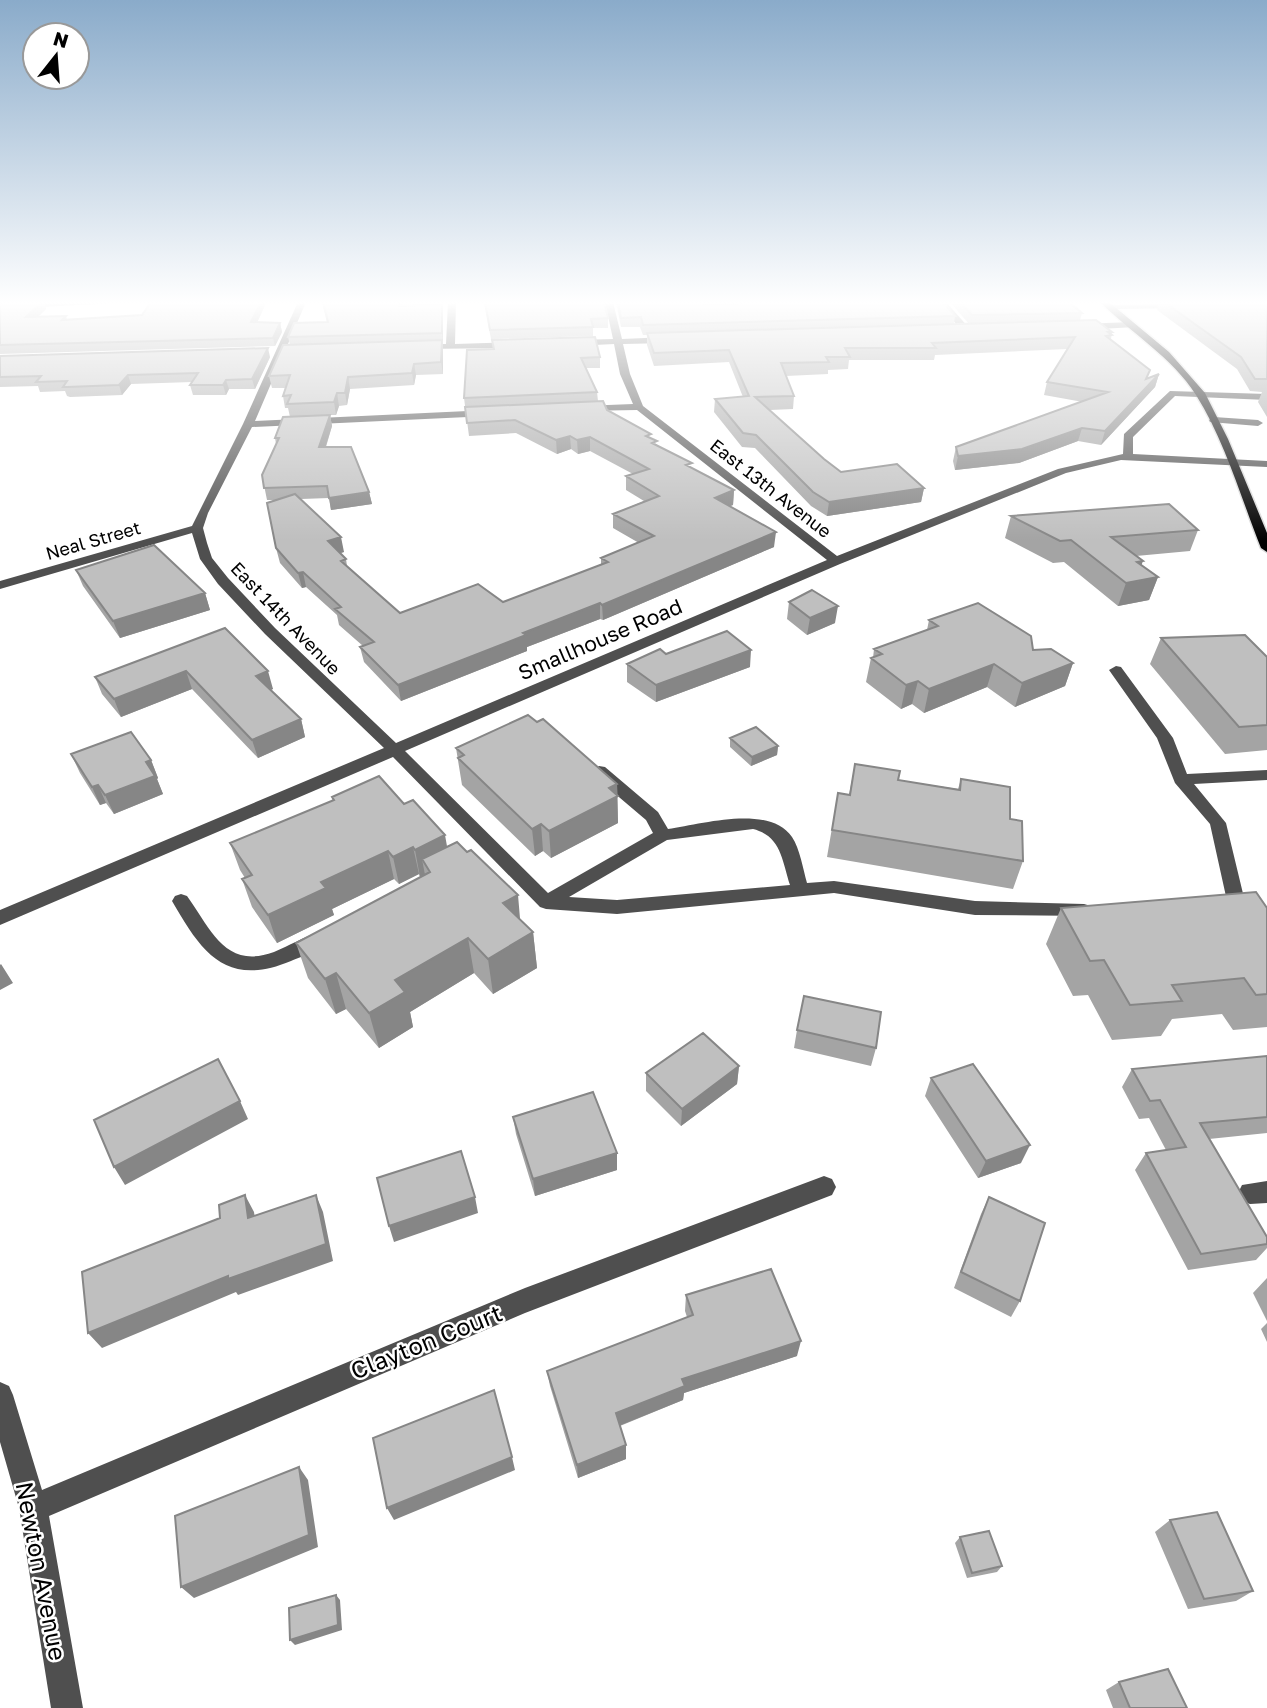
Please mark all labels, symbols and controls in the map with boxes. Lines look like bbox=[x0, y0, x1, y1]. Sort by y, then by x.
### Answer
north arrow bbox=[21, 21, 91, 91]
text: N bbox=[51, 26, 71, 52]
street label: East 13th Avenue bbox=[706, 434, 836, 542]
street label: Neal Street bbox=[43, 516, 143, 564]
street label: East 14th Avenue bbox=[227, 557, 345, 679]
street label: Smallhouse Road bbox=[514, 593, 686, 685]
street label: Clayton Court bbox=[346, 1297, 506, 1385]
street label: Newton Avenue bbox=[10, 1479, 74, 1663]

